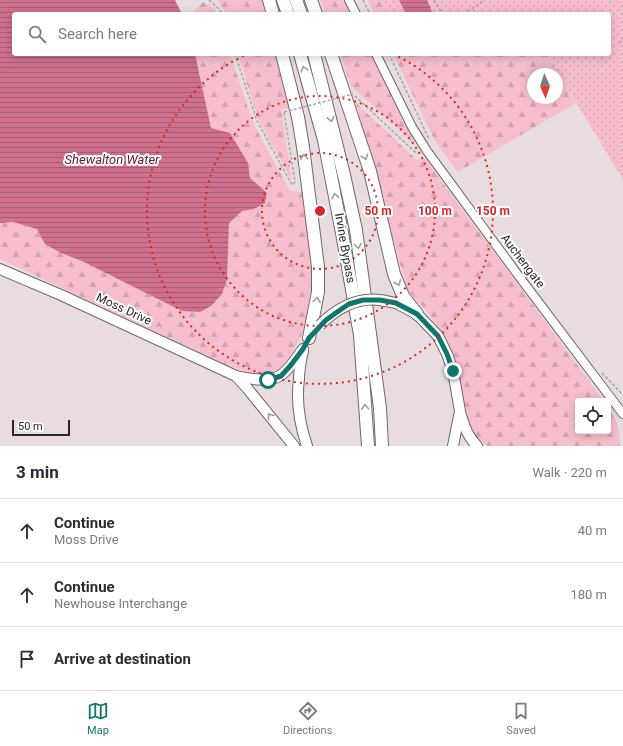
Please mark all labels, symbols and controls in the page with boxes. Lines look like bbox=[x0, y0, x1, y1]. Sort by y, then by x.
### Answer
search box bbox=[12, 12, 611, 56]
icon: search bbox=[26, 23, 48, 45]
text: Search here bbox=[58, 25, 137, 43]
one-way arrow bbox=[301, 66, 309, 73]
north arrow bbox=[527, 68, 563, 104]
one-way arrow bbox=[326, 116, 334, 122]
water label: Shewalton Water bbox=[65, 152, 160, 167]
one-way arrow bbox=[300, 154, 309, 160]
one-way arrow bbox=[360, 154, 369, 161]
one-way arrow bbox=[332, 192, 340, 199]
centre of rings bbox=[313, 204, 327, 218]
text: 50 m bbox=[364, 204, 392, 218]
text: 100 m bbox=[418, 204, 452, 218]
text: 150 m bbox=[476, 204, 510, 218]
street label: Irvine Bypass bbox=[332, 212, 358, 284]
street label: Auchengate bbox=[498, 231, 548, 291]
one-way arrow bbox=[353, 243, 362, 249]
one-way arrow bbox=[393, 279, 401, 287]
street label: Moss Drive bbox=[94, 290, 154, 328]
one-way arrow bbox=[312, 297, 320, 303]
route end bbox=[444, 362, 462, 380]
route start bbox=[259, 371, 277, 389]
map controls bbox=[575, 398, 611, 434]
button: locate bbox=[575, 398, 611, 434]
one-way arrow bbox=[361, 404, 370, 410]
one-way arrow bbox=[267, 413, 274, 420]
scale bar bbox=[12, 418, 70, 437]
text: 50 m bbox=[18, 420, 43, 433]
text: 3 min bbox=[16, 462, 59, 482]
text: Walk · 220 m bbox=[532, 465, 607, 480]
text: Continue bbox=[54, 514, 115, 532]
icon: ahead bbox=[16, 520, 38, 542]
text: 40 m bbox=[578, 523, 607, 538]
text: Moss Drive bbox=[54, 532, 119, 547]
text: Continue bbox=[54, 578, 115, 596]
icon: ahead bbox=[16, 584, 38, 606]
text: 180 m bbox=[570, 587, 607, 602]
text: Newhouse Interchange bbox=[54, 596, 187, 611]
icon: arrive bbox=[16, 648, 38, 670]
text: Arrive at destination bbox=[54, 650, 191, 668]
tab: Map bbox=[87, 700, 109, 737]
tab: Directions bbox=[283, 700, 332, 737]
tab: Saved bbox=[506, 700, 536, 737]

